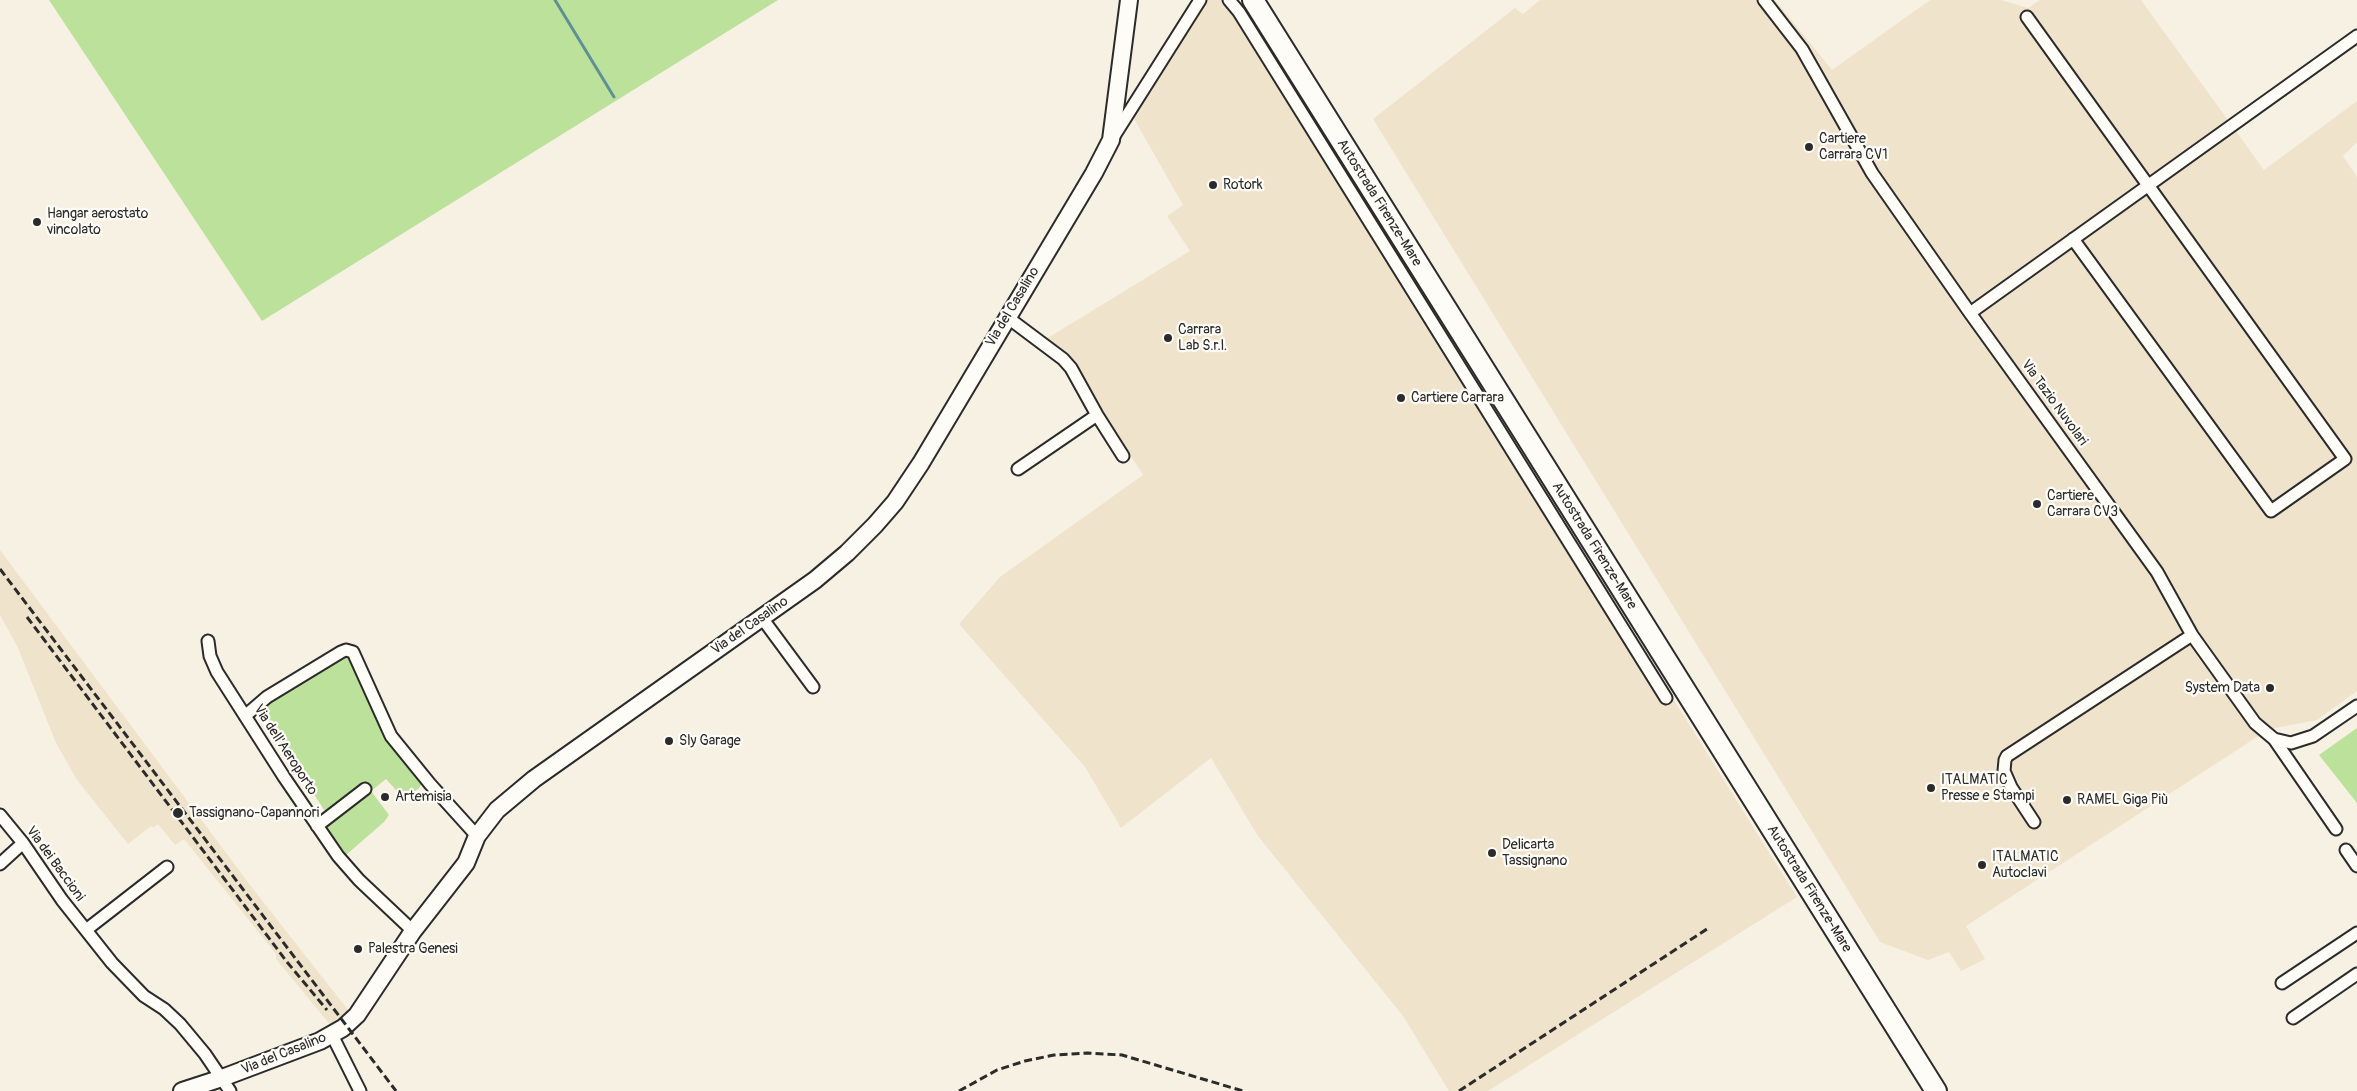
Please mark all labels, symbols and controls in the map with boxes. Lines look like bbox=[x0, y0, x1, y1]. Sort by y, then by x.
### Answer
place label: Cartiere Carrara CV1 bbox=[1819, 131, 1888, 164]
street label: Autostrada Firenze-Mare bbox=[1333, 136, 1425, 270]
marker: Cartiere Carrara CV1 bbox=[1803, 141, 1815, 153]
place label: Rotork bbox=[1223, 177, 1263, 193]
marker: Rotork bbox=[1207, 179, 1219, 191]
place label: Hangar aerostato vincolato bbox=[47, 206, 148, 238]
marker: Hangar aerostato vincolato bbox=[31, 216, 43, 228]
street label: Via del Casalino bbox=[983, 264, 1043, 350]
place label: Carrara Lab S.r.l. bbox=[1178, 322, 1227, 354]
marker: Carrara Lab S.r.l. bbox=[1162, 332, 1174, 344]
street label: Via Tazio Nuvolari bbox=[2017, 357, 2091, 449]
place label: Cartiere Carrara bbox=[1411, 390, 1504, 406]
marker: Cartiere Carrara bbox=[1395, 392, 1407, 404]
street label: Autostrada Firenze-Mare bbox=[1548, 479, 1640, 613]
place label: Cartiere Carrara CV3 bbox=[2047, 488, 2118, 520]
marker: Cartiere Carrara CV3 bbox=[2031, 498, 2043, 510]
street label: Via del Casalino bbox=[708, 593, 792, 659]
place label: System Data bbox=[2185, 680, 2260, 696]
marker: System Data bbox=[2264, 682, 2276, 694]
street label: Via dell'Aeroporto bbox=[250, 702, 320, 798]
place label: Sly Garage bbox=[679, 733, 741, 749]
marker: Sly Garage bbox=[663, 735, 675, 747]
place label: ITALMATIC Presse e Stampi bbox=[1941, 772, 2034, 804]
marker: ITALMATIC Presse e Stampi bbox=[1925, 782, 1937, 794]
place label: Artemisia bbox=[395, 789, 452, 805]
marker: Artemisia bbox=[379, 791, 391, 803]
place label: RAMEL Giga Più bbox=[2077, 792, 2168, 808]
marker: RAMEL Giga Più bbox=[2061, 794, 2073, 806]
place label: Tassignano-Capannori bbox=[189, 805, 319, 821]
marker: Tassignano-Capannori bbox=[171, 806, 185, 820]
street label: Autostrada Firenze-Mare bbox=[1763, 822, 1855, 956]
street label: Via dei Baccioni bbox=[22, 823, 88, 905]
place label: Delicarta Tassignano bbox=[1502, 837, 1567, 870]
marker: Delicarta Tassignano bbox=[1486, 847, 1498, 859]
place label: ITALMATIC Autoclavi bbox=[1992, 849, 2059, 882]
marker: ITALMATIC Autoclavi bbox=[1976, 859, 1988, 871]
place label: Palestra Genesi bbox=[368, 941, 458, 957]
marker: Palestra Genesi bbox=[352, 943, 364, 955]
street label: Via del Casalino bbox=[239, 1029, 329, 1079]

